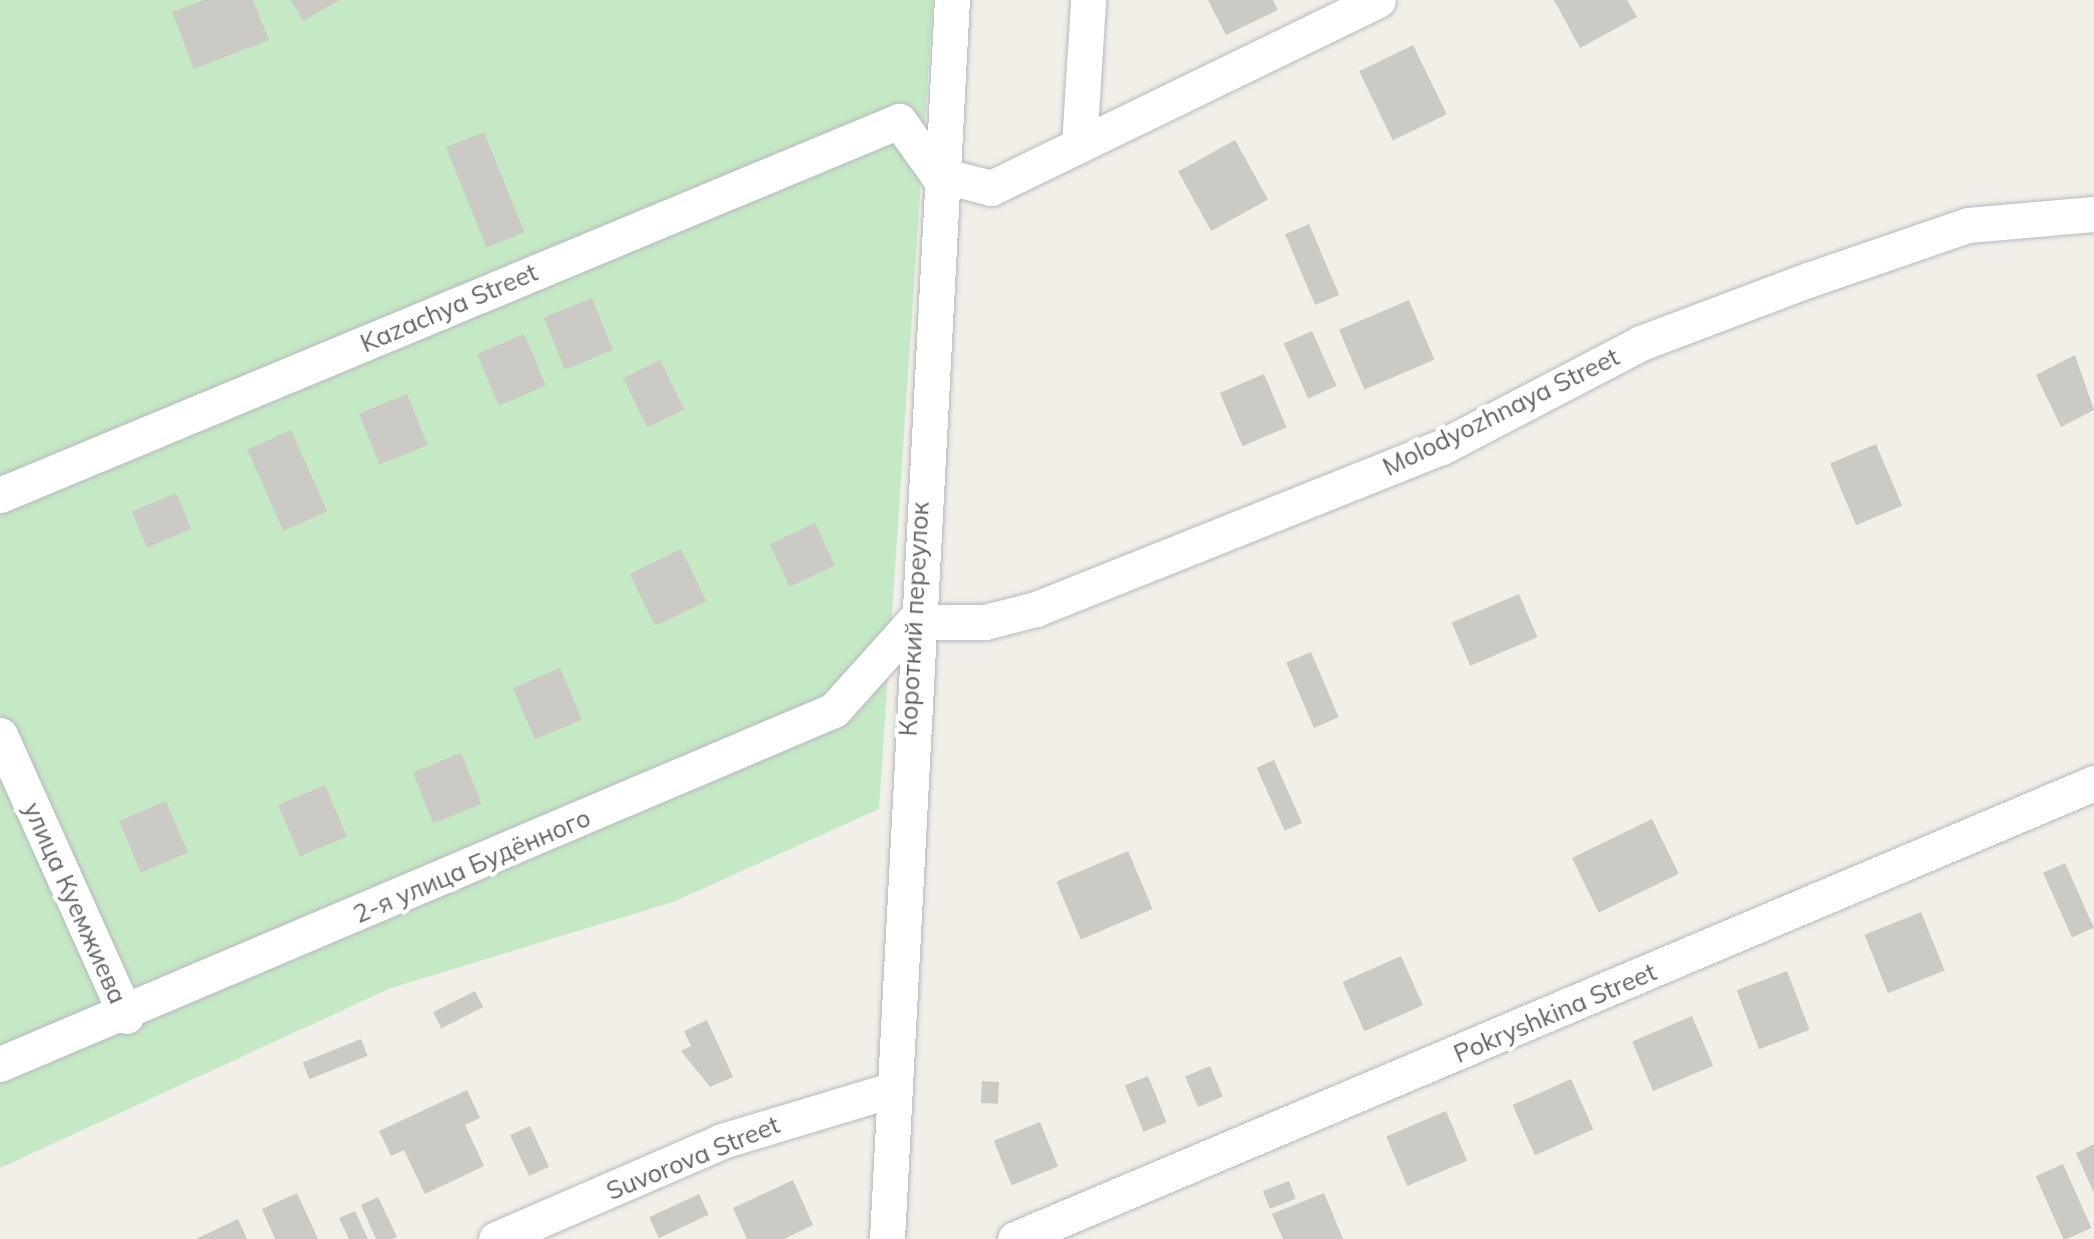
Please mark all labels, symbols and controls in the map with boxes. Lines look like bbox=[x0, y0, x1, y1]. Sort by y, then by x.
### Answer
street label: Kazachya Street bbox=[356, 257, 542, 359]
street label: Molodyozhnaya Street bbox=[1378, 342, 1624, 482]
street label: Короткий переулок bbox=[893, 501, 935, 737]
street label: улица Куемжиева bbox=[17, 798, 133, 1008]
street label: 2-я улица Будённого bbox=[349, 802, 595, 930]
street label: Pokryshkina Street bbox=[1449, 957, 1661, 1069]
street label: Suvorova Street bbox=[602, 1110, 784, 1206]

